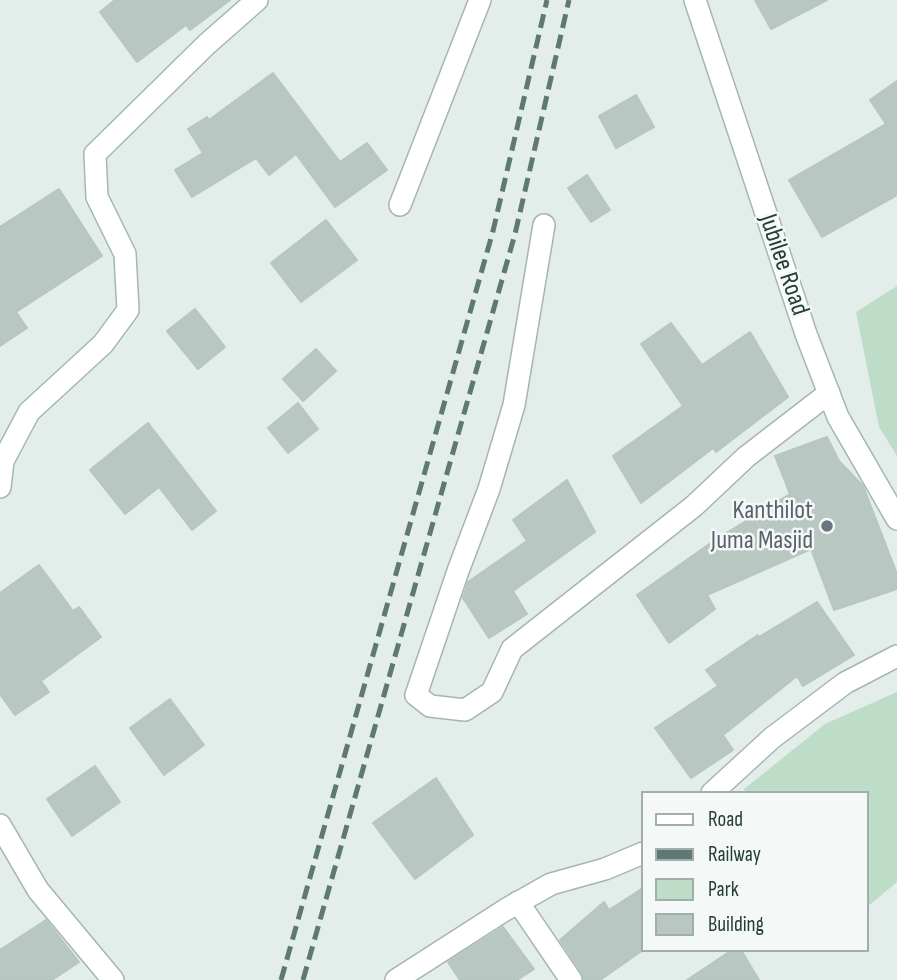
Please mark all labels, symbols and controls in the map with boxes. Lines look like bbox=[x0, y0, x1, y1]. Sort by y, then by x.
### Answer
street label: Jubilee Road bbox=[751, 210, 815, 320]
place label: Kanthilot Juma Masjid bbox=[711, 495, 813, 556]
marker: Kanthilot Juma Masjid bbox=[819, 518, 835, 534]
legend bbox=[642, 791, 869, 952]
text: Road bbox=[708, 807, 743, 832]
text: Railway bbox=[708, 842, 761, 867]
text: Park bbox=[708, 877, 739, 902]
text: Building bbox=[708, 912, 764, 937]

